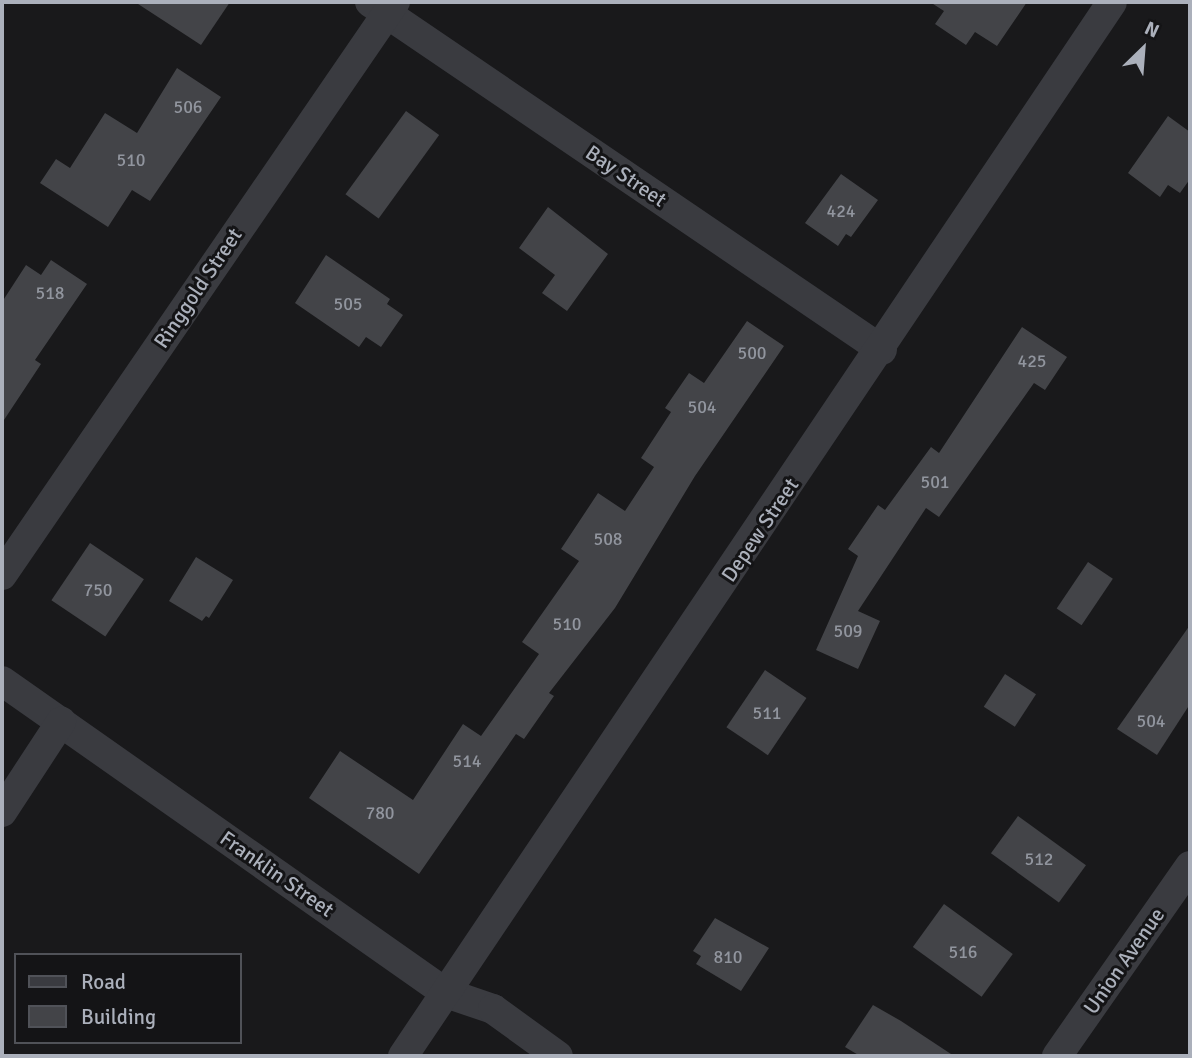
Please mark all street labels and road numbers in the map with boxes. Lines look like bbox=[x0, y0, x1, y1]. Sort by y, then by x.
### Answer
street label: Bay Street bbox=[581, 140, 671, 212]
street label: Ringgold Street bbox=[149, 223, 247, 353]
street label: Depew Street bbox=[716, 473, 804, 587]
street label: Franklin Street bbox=[215, 826, 339, 922]
street label: Union Avenue bbox=[1078, 903, 1170, 1019]

